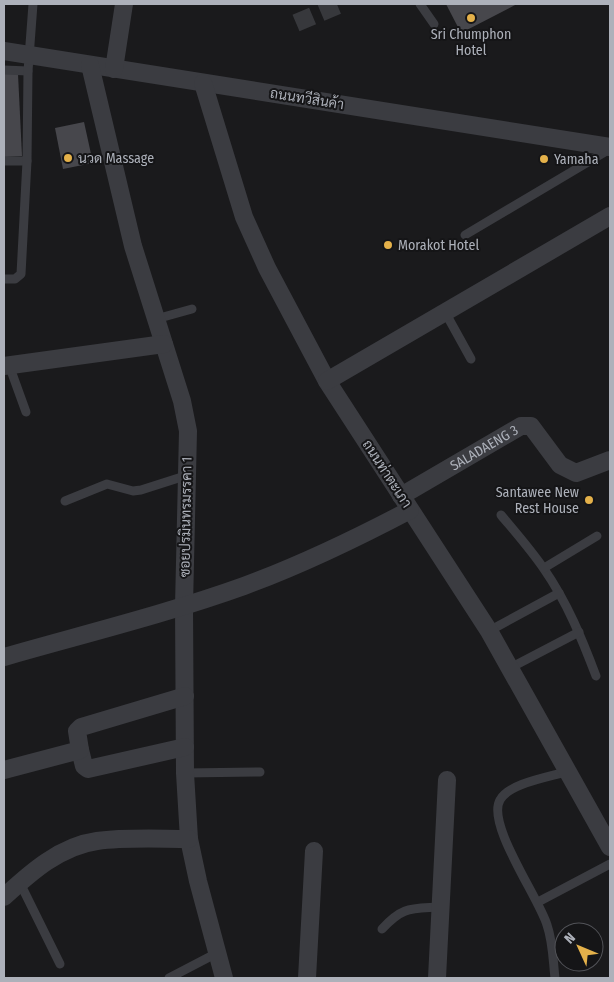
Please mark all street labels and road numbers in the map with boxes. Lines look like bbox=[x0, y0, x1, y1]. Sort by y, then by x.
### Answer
street label: ถนนทวีสินค้า bbox=[269, 84, 345, 113]
street label: SALADAENG 3 bbox=[447, 421, 521, 474]
street label: ถนนท่าตะเภา bbox=[359, 437, 415, 511]
street label: ซอยปรมินทรมรรคา 1 bbox=[176, 457, 196, 577]

